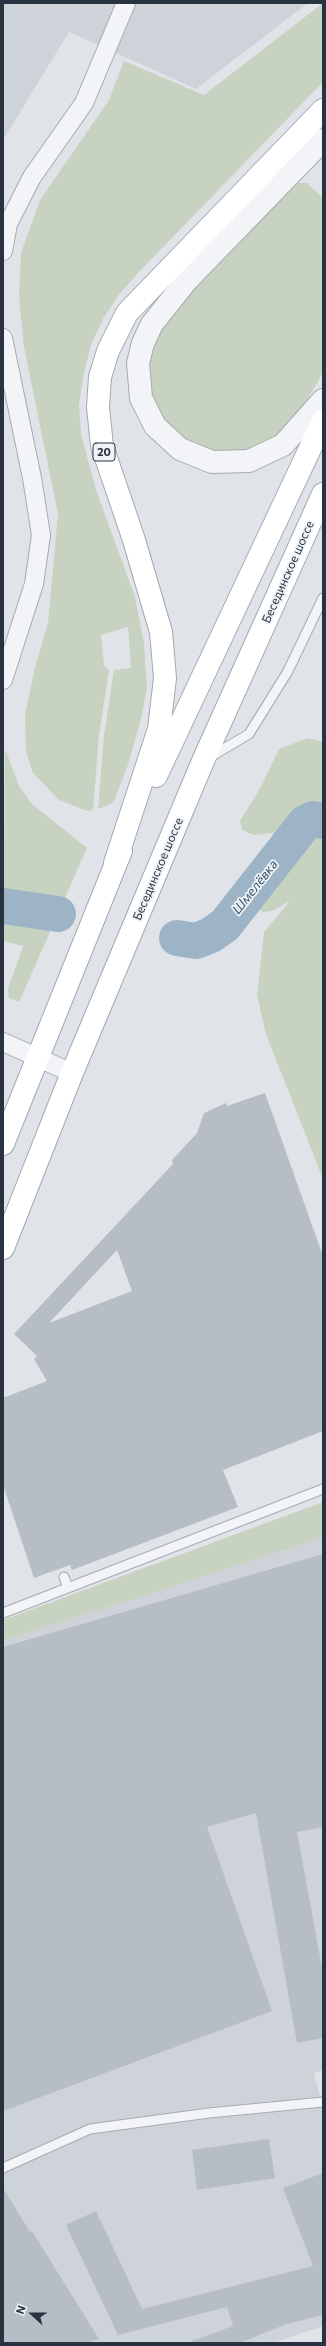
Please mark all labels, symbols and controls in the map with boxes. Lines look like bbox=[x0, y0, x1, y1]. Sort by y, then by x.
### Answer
road number: 20 bbox=[93, 443, 115, 461]
street label: Бесединское шоссе bbox=[259, 519, 317, 625]
street label: Бесединское шоссе bbox=[130, 816, 186, 922]
water label: Шмелёвка bbox=[229, 857, 281, 917]
north arrow bbox=[12, 2294, 52, 2334]
text: N bbox=[13, 2303, 28, 2316]

